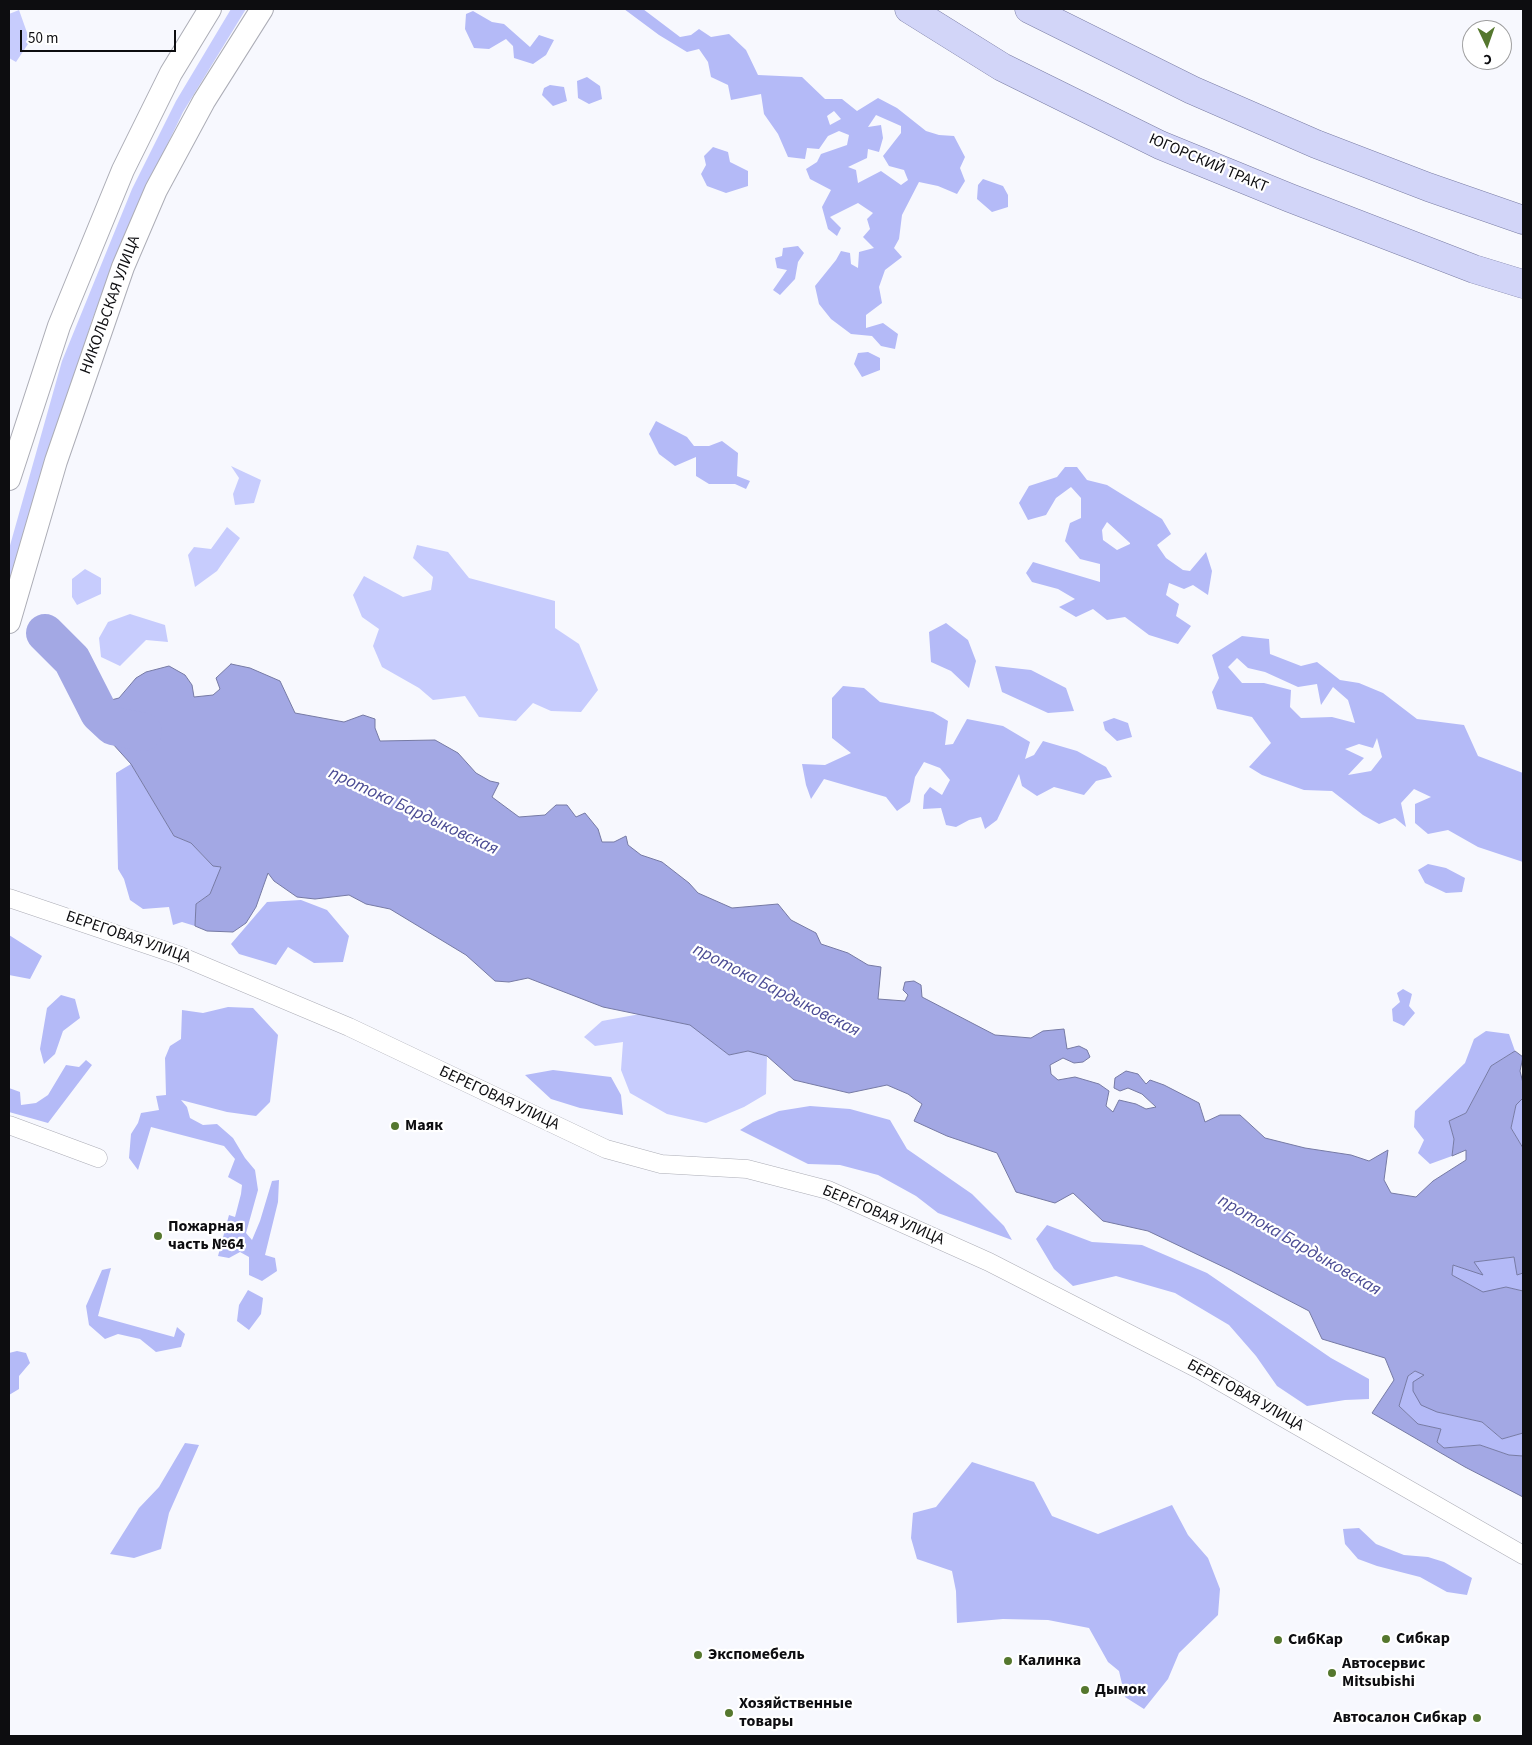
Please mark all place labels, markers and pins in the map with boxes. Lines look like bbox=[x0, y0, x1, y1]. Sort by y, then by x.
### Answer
place label: Маяк bbox=[405, 1116, 443, 1136]
marker: Маяк bbox=[389, 1120, 401, 1132]
place label: Пожарная часть №64 bbox=[168, 1217, 244, 1255]
marker: Пожарная часть №64 bbox=[152, 1230, 164, 1242]
place label: Сибкар bbox=[1396, 1629, 1450, 1649]
place label: СибКар bbox=[1288, 1630, 1343, 1650]
marker: Сибкар bbox=[1380, 1633, 1392, 1645]
marker: СибКар bbox=[1272, 1634, 1284, 1646]
place label: Экспомебель bbox=[708, 1645, 805, 1665]
marker: Экспомебель bbox=[692, 1649, 704, 1661]
place label: Калинка bbox=[1018, 1651, 1081, 1671]
place label: Автосервис Mitsubishi bbox=[1342, 1654, 1425, 1692]
marker: Калинка bbox=[1002, 1655, 1014, 1667]
marker: Автосервис Mitsubishi bbox=[1326, 1667, 1338, 1679]
place label: Дымок bbox=[1095, 1680, 1146, 1700]
marker: Дымок bbox=[1079, 1684, 1091, 1696]
place label: Хозяйственные товары bbox=[739, 1694, 852, 1732]
marker: Хозяйственные товары bbox=[723, 1707, 735, 1719]
place label: Автосалон Сибкар bbox=[1333, 1708, 1467, 1728]
marker: Автосалон Сибкар bbox=[1471, 1712, 1483, 1724]

